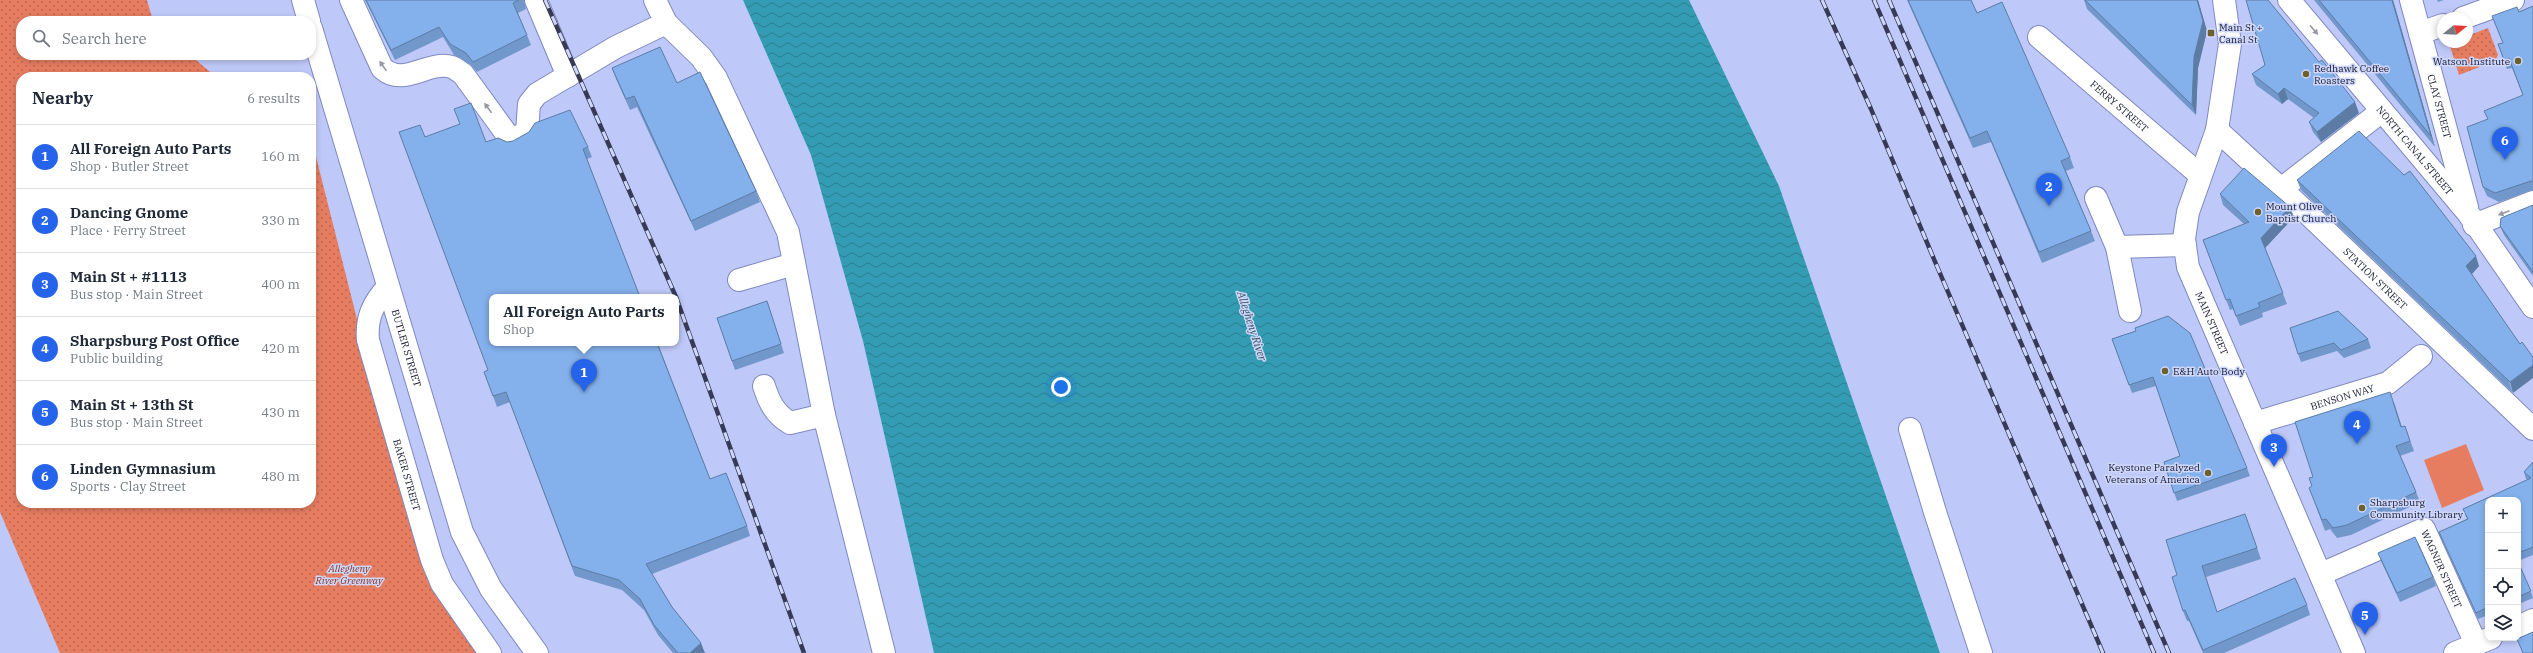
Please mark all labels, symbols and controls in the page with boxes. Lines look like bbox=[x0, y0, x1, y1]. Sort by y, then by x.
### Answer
north arrow bbox=[2437, 12, 2473, 48]
search box bbox=[16, 16, 316, 60]
place label: Main St + Canal St bbox=[2219, 21, 2263, 46]
one-way arrow bbox=[2310, 25, 2319, 35]
icon: search bbox=[30, 27, 52, 49]
marker: Main St + Canal St bbox=[2206, 28, 2216, 38]
text: Search here bbox=[62, 29, 147, 48]
place label: Watson Institute bbox=[2433, 55, 2510, 68]
marker: Watson Institute bbox=[2513, 56, 2523, 66]
one-way arrow bbox=[379, 61, 387, 72]
place label: Redhawk Coffee Roasters bbox=[2314, 62, 2389, 87]
marker: Redhawk Coffee Roasters bbox=[2301, 69, 2311, 79]
street label: CLAY STREET bbox=[2425, 73, 2455, 140]
street label: FERRY STREET bbox=[2088, 77, 2152, 135]
text: Nearby bbox=[32, 87, 93, 109]
text: 6 results bbox=[247, 90, 300, 107]
one-way arrow bbox=[484, 103, 492, 113]
street label: NORTH CANAL STREET bbox=[2374, 103, 2457, 198]
pin: 6 bbox=[2492, 127, 2518, 160]
text: All Foreign Auto Parts bbox=[70, 139, 231, 158]
text: 1 bbox=[41, 148, 49, 165]
text: 160 m bbox=[261, 148, 300, 165]
text: Shop · Butler Street bbox=[70, 158, 189, 175]
pin: 2 bbox=[2036, 173, 2062, 206]
place label: Mount Olive Baptist Church bbox=[2266, 200, 2336, 225]
text: Dancing Gnome bbox=[70, 203, 188, 222]
marker: Mount Olive Baptist Church bbox=[2253, 207, 2263, 217]
one-way arrow bbox=[2497, 211, 2509, 217]
text: 2 bbox=[41, 212, 49, 229]
text: 330 m bbox=[261, 212, 300, 229]
text: Place · Ferry Street bbox=[70, 222, 186, 239]
street label: STATION STREET bbox=[2341, 245, 2410, 312]
text: Main St + #1113 bbox=[70, 267, 187, 286]
text: 3 bbox=[41, 276, 49, 293]
text: 400 m bbox=[261, 276, 300, 293]
text: Bus stop · Main Street bbox=[70, 286, 203, 303]
water label: Allegheny River bbox=[1234, 288, 1270, 364]
street label: MAIN STREET bbox=[2193, 289, 2232, 357]
popup bbox=[489, 294, 679, 346]
text: All Foreign Auto Parts bbox=[503, 302, 665, 321]
street label: BUTLER STREET bbox=[389, 308, 425, 389]
text: Shop bbox=[503, 321, 534, 338]
text: Sharpsburg Post Office bbox=[70, 331, 240, 350]
text: 4 bbox=[41, 340, 49, 357]
text: 420 m bbox=[261, 340, 300, 357]
text: Public building bbox=[70, 350, 163, 367]
pin: 1 bbox=[571, 359, 597, 392]
place label: E&H Auto Body bbox=[2173, 365, 2246, 378]
marker: E&H Auto Body bbox=[2160, 366, 2170, 376]
your location bbox=[1051, 377, 1071, 397]
street label: BENSON WAY bbox=[2309, 381, 2376, 413]
text: Main St + 13th St bbox=[70, 395, 193, 414]
text: 5 bbox=[41, 404, 49, 421]
text: 430 m bbox=[261, 404, 300, 421]
pin: 4 bbox=[2344, 411, 2370, 444]
text: Bus stop · Main Street bbox=[70, 414, 203, 431]
pin: 3 bbox=[2261, 434, 2287, 467]
street label: BAKER STREET bbox=[391, 437, 424, 513]
text: Linden Gymnasium bbox=[70, 459, 216, 478]
place label: Keystone Paralyzed Veterans of America bbox=[2105, 461, 2201, 486]
text: 6 bbox=[41, 468, 49, 485]
text: 480 m bbox=[261, 468, 300, 485]
marker: Keystone Paralyzed Veterans of America bbox=[2203, 468, 2213, 478]
text: Sports · Clay Street bbox=[70, 478, 186, 495]
place label: Sharpsburg Community Library bbox=[2370, 496, 2464, 521]
map controls bbox=[2485, 497, 2521, 641]
button: + bbox=[2485, 497, 2521, 533]
marker: Sharpsburg Community Library bbox=[2357, 503, 2367, 513]
street label: WAGNER STREET bbox=[2419, 527, 2466, 610]
button: − bbox=[2485, 533, 2521, 569]
park label: Allegheny River Greenway bbox=[315, 562, 384, 587]
button: locate bbox=[2485, 569, 2521, 605]
pin: 5 bbox=[2352, 602, 2378, 635]
button: layers bbox=[2485, 605, 2521, 641]

